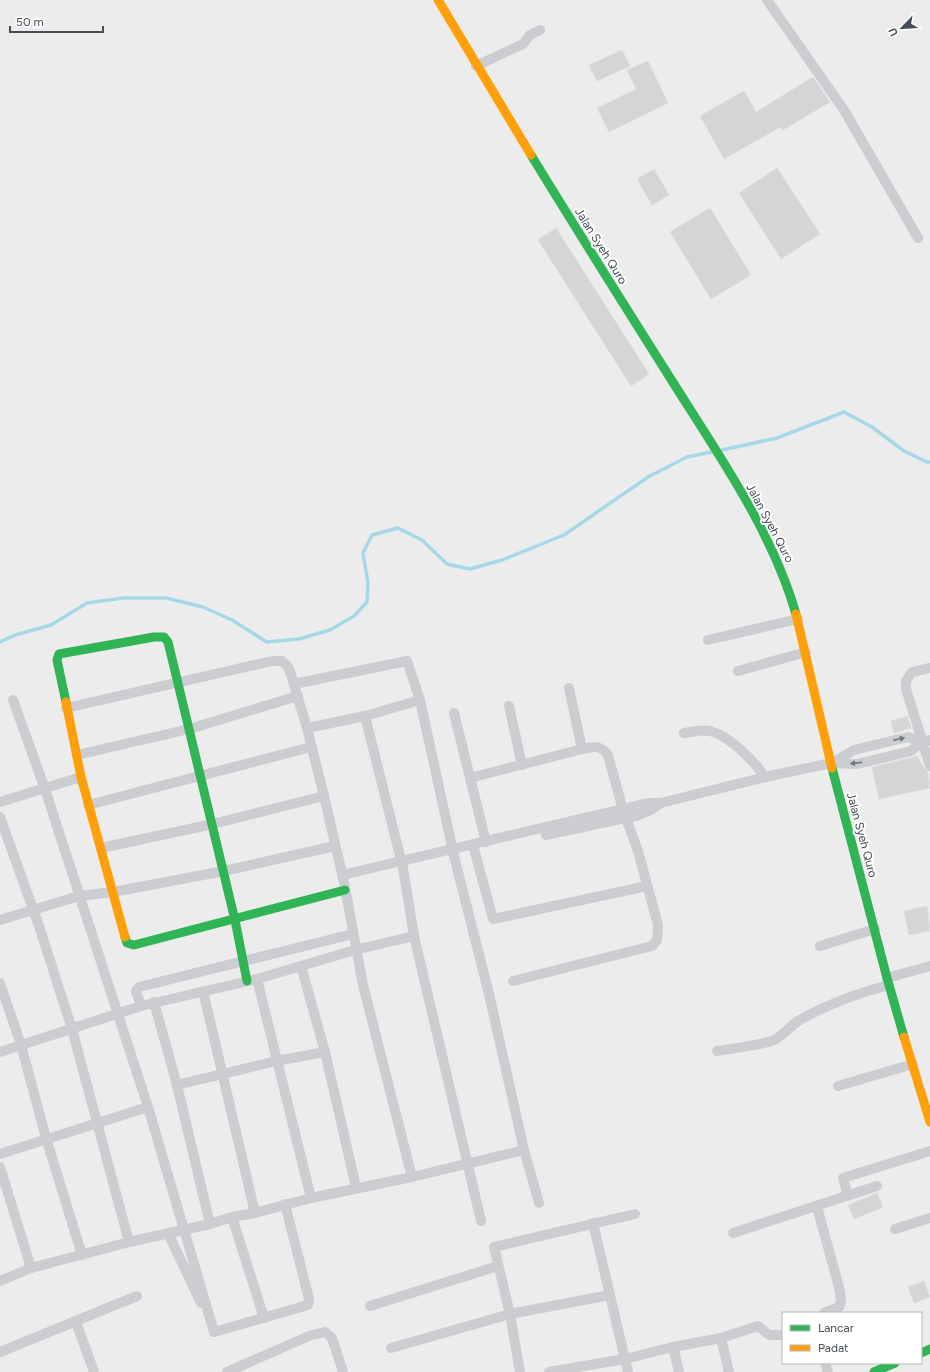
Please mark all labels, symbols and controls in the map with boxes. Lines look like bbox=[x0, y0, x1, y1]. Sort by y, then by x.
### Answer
scale bar bbox=[10, 8, 103, 34]
north arrow bbox=[882, 8, 922, 48]
text: 50 m bbox=[16, 15, 44, 29]
text: U bbox=[886, 26, 901, 38]
street label: Jalan Syeh Quro bbox=[572, 205, 630, 287]
street label: Jalan Syeh Quro bbox=[743, 481, 797, 565]
one-way arrow bbox=[893, 736, 905, 742]
one-way arrow bbox=[850, 760, 862, 766]
street label: Jalan Syeh Quro bbox=[844, 791, 880, 879]
legend bbox=[782, 1312, 922, 1364]
text: Lancar bbox=[818, 1321, 854, 1335]
text: Padat bbox=[818, 1341, 849, 1355]

